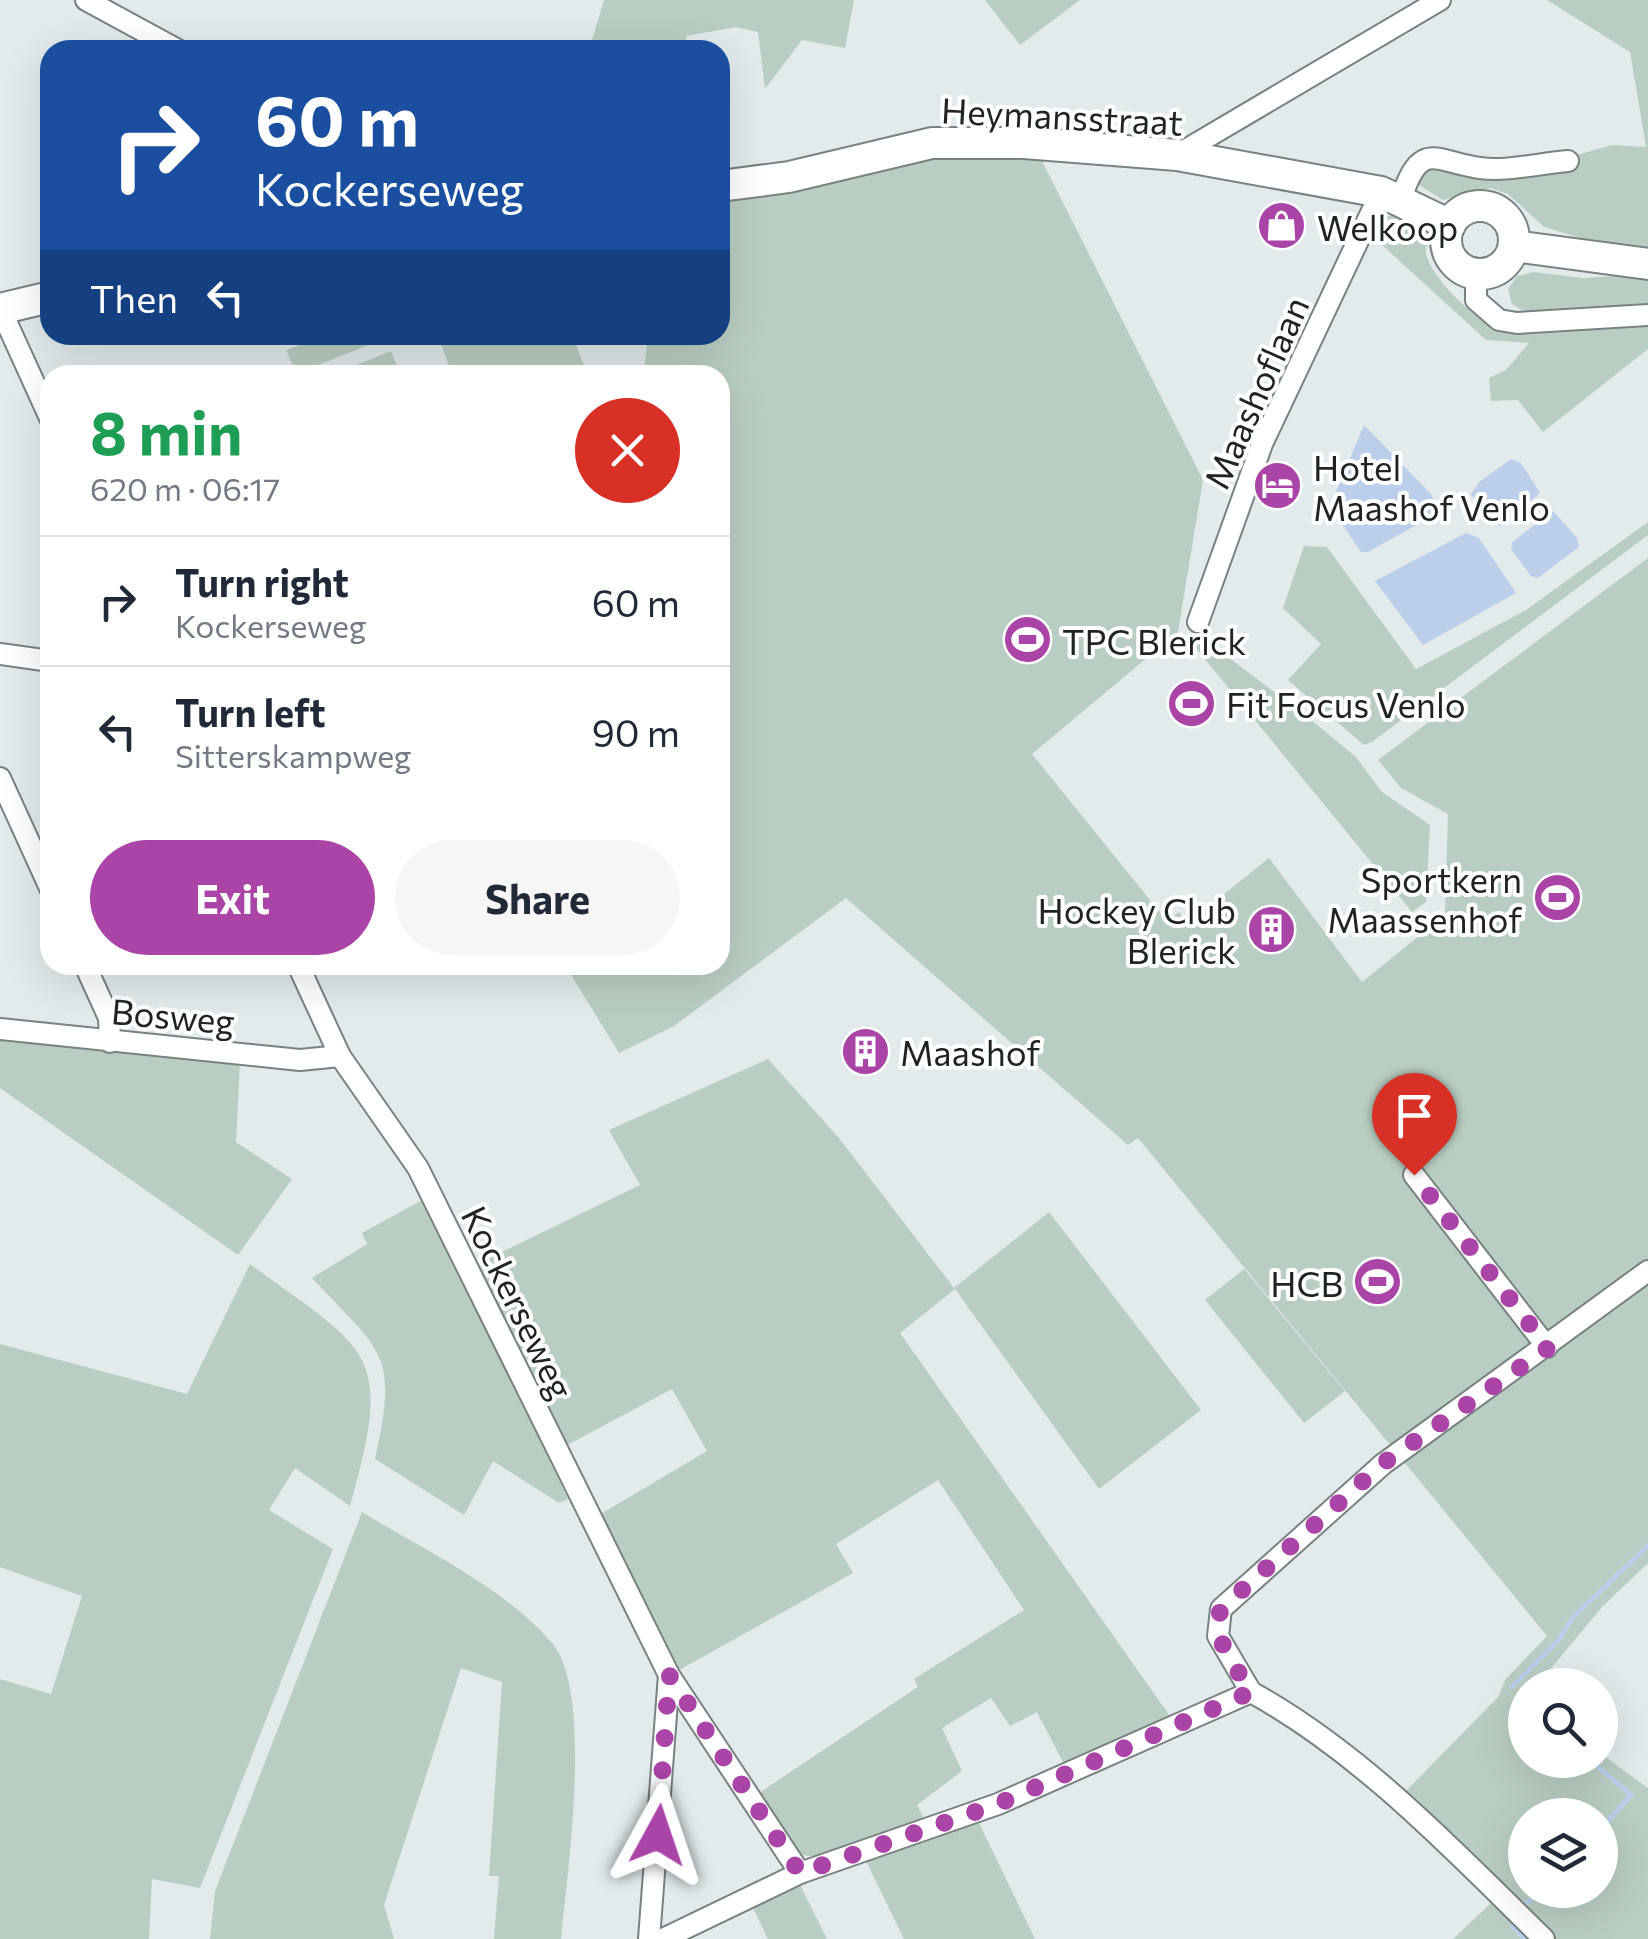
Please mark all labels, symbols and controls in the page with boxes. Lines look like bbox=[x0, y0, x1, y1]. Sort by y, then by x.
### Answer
text: 60 m bbox=[255, 75, 419, 160]
icon: right bbox=[90, 80, 220, 210]
street label: Heymansstraat bbox=[940, 87, 1184, 143]
text: Kockerseweg bbox=[255, 160, 524, 215]
shop icon: Welkoop bbox=[1256, 200, 1308, 252]
place label: Welkoop bbox=[1317, 205, 1458, 248]
icon: left bbox=[198, 270, 253, 325]
text: Then bbox=[90, 274, 178, 321]
street label: Maashoflaan bbox=[1194, 289, 1316, 495]
text: 8 min bbox=[90, 394, 242, 467]
button: close bbox=[575, 398, 680, 503]
place label: Hotel Maashof Venlo bbox=[1313, 445, 1550, 528]
hotel icon: Hotel Maashof Venlo bbox=[1252, 460, 1304, 512]
text: 620 m · 06:17 bbox=[90, 468, 280, 508]
text: Turn right bbox=[175, 558, 349, 605]
icon: right bbox=[90, 574, 145, 629]
text: 60 m bbox=[592, 578, 680, 625]
text: Kockerseweg bbox=[175, 605, 366, 645]
sports icon: TPC Blerick bbox=[1001, 614, 1053, 666]
place label: TPC Blerick bbox=[1062, 619, 1246, 662]
sports icon: Fit Focus Venlo bbox=[1165, 677, 1217, 729]
place label: Fit Focus Venlo bbox=[1226, 682, 1466, 725]
text: Turn left bbox=[175, 688, 326, 735]
icon: left bbox=[90, 704, 145, 759]
text: 90 m bbox=[592, 708, 680, 755]
text: Sitterskampweg bbox=[175, 735, 411, 775]
button: Exit bbox=[90, 840, 375, 955]
button: Share bbox=[395, 840, 680, 955]
place label: Sportkern Maassenhof bbox=[1327, 857, 1522, 940]
sports icon: Sportkern Maassenhof bbox=[1531, 872, 1583, 924]
place label: Hockey Club Blerick bbox=[1037, 888, 1236, 971]
building icon: Hockey Club Blerick bbox=[1245, 903, 1297, 955]
street label: Bosweg bbox=[110, 988, 236, 1042]
building icon: Maashof bbox=[839, 1025, 891, 1077]
place label: Maashof bbox=[900, 1030, 1040, 1073]
pin bbox=[1372, 1073, 1457, 1176]
icon: arrive bbox=[1387, 1088, 1442, 1143]
street label: Kockerseweg bbox=[454, 1199, 584, 1405]
sports icon: HCB bbox=[1352, 1256, 1404, 1308]
place label: HCB bbox=[1270, 1261, 1343, 1304]
map controls bbox=[1508, 1668, 1618, 1908]
button: search bbox=[1508, 1668, 1618, 1778]
position arrow bbox=[606, 1783, 710, 1887]
button: layers bbox=[1508, 1798, 1618, 1908]

